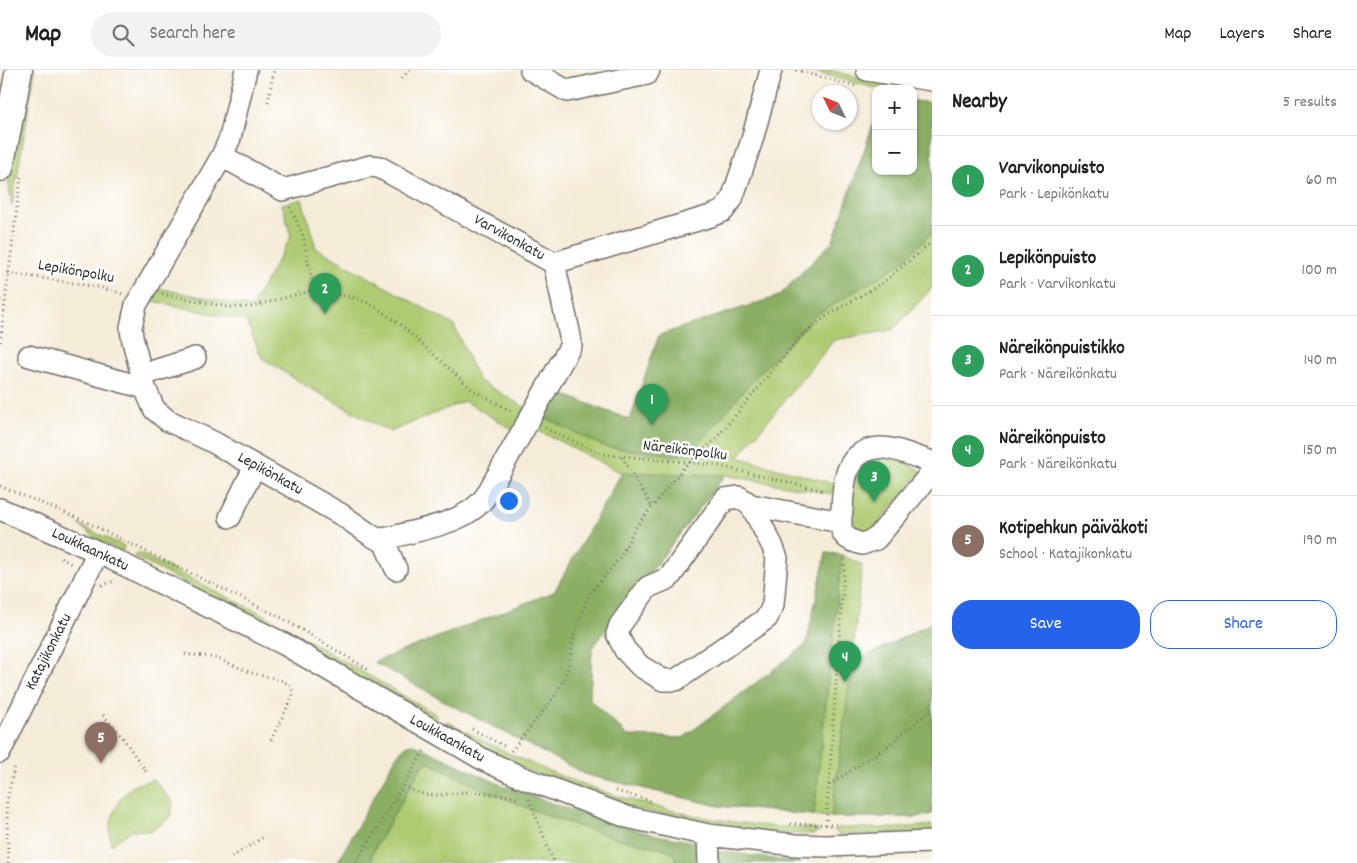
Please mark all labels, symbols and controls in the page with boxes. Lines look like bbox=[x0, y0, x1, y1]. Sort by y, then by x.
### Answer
search box bbox=[91, 12, 441, 57]
text: Map bbox=[25, 18, 61, 52]
icon: search bbox=[109, 21, 137, 49]
text: Search here bbox=[149, 21, 235, 48]
text: Map bbox=[1164, 22, 1191, 47]
text: Layers bbox=[1219, 22, 1265, 47]
text: Share bbox=[1293, 22, 1332, 47]
north arrow bbox=[812, 85, 857, 130]
map controls bbox=[872, 85, 917, 175]
button: + bbox=[872, 85, 917, 130]
text: Nearby bbox=[952, 88, 1007, 118]
text: 5 results bbox=[1283, 91, 1337, 114]
button: − bbox=[872, 130, 917, 175]
text: Varvikonpuisto bbox=[999, 156, 1104, 183]
text: 1 bbox=[966, 169, 970, 192]
text: 60 m bbox=[1306, 169, 1337, 192]
text: Park · Lepikönkatu bbox=[999, 183, 1109, 206]
street label: Varvikonkatu bbox=[469, 209, 549, 267]
text: Lepikönpuisto bbox=[999, 246, 1096, 273]
street label: Lepikönpolku bbox=[36, 254, 116, 290]
text: 2 bbox=[965, 259, 972, 282]
text: 100 m bbox=[1301, 259, 1337, 282]
pin: 2 bbox=[309, 273, 341, 314]
text: Park · Varvikonkatu bbox=[999, 273, 1116, 296]
text: Näreikönpuistikko bbox=[999, 336, 1125, 363]
text: 3 bbox=[964, 349, 972, 372]
text: 140 m bbox=[1303, 349, 1337, 372]
text: Park · Näreikönkatu bbox=[999, 363, 1117, 386]
pin: 1 bbox=[636, 384, 668, 425]
text: Näreikönpuisto bbox=[999, 426, 1106, 453]
street label: Näreikönpolku bbox=[642, 434, 729, 468]
text: 4 bbox=[965, 439, 971, 462]
text: 150 m bbox=[1303, 439, 1337, 462]
street label: Lepikönkatu bbox=[233, 447, 307, 502]
text: Park · Näreikönkatu bbox=[999, 453, 1117, 476]
pin: 3 bbox=[858, 461, 890, 502]
your location bbox=[496, 488, 522, 514]
text: Kotipehkun päiväkoti bbox=[999, 516, 1148, 543]
street label: Loukkaankatu bbox=[48, 522, 133, 578]
text: 5 bbox=[964, 529, 972, 552]
text: 190 m bbox=[1303, 529, 1337, 552]
text: School · Katajikonkatu bbox=[999, 543, 1132, 566]
button: Save bbox=[952, 600, 1140, 649]
button: Share bbox=[1150, 600, 1337, 649]
street label: Katajikonkatu bbox=[20, 610, 78, 694]
pin: 4 bbox=[829, 641, 861, 682]
street label: Loukkaankatu bbox=[405, 709, 489, 769]
pin: 5 bbox=[85, 722, 117, 763]

